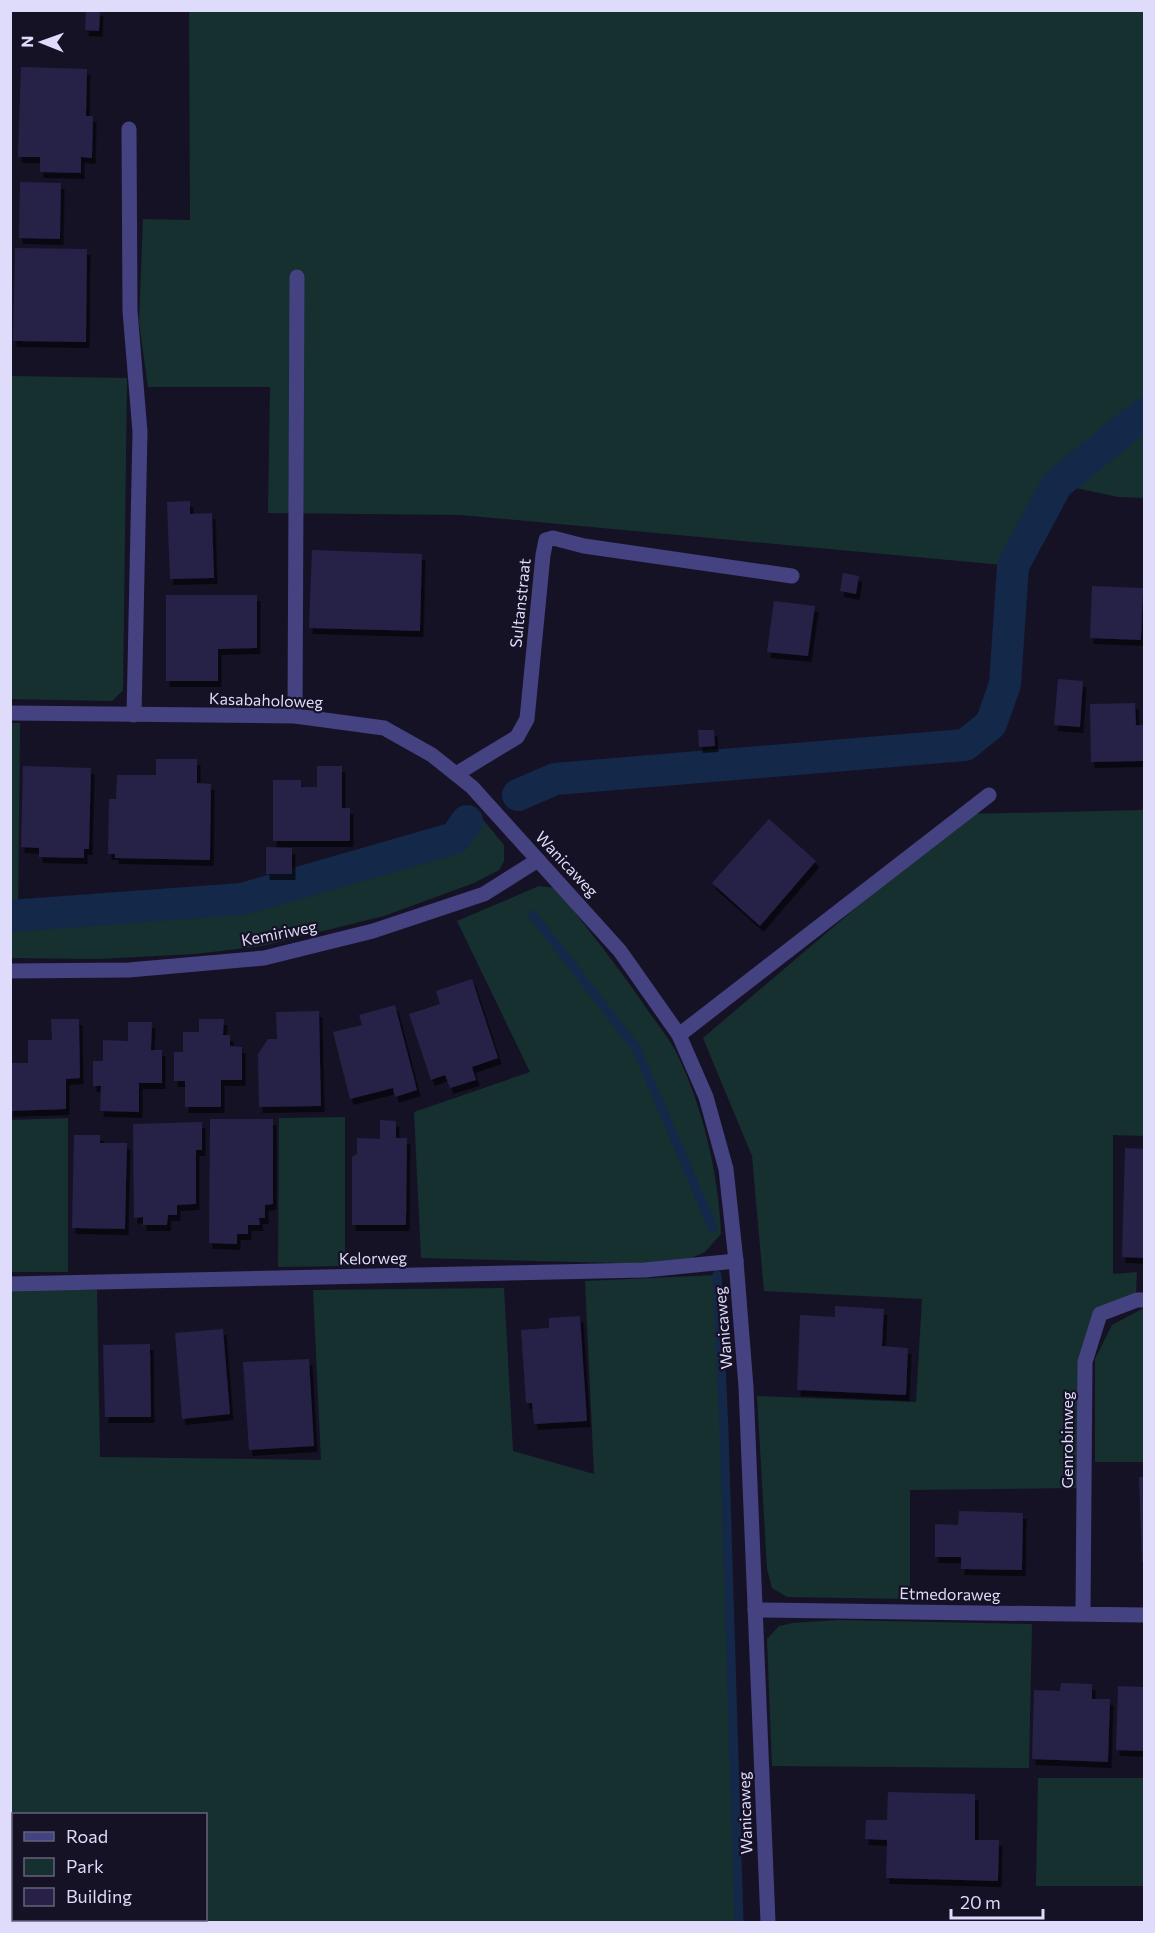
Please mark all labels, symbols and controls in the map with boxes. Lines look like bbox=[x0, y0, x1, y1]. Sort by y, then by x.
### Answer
north arrow bbox=[12, 12, 72, 72]
text: N bbox=[17, 36, 36, 48]
street label: Sultanstraat bbox=[505, 557, 534, 649]
street label: Kasabaholoweg bbox=[209, 688, 324, 711]
street label: Wanicaweg bbox=[532, 827, 603, 901]
street label: Kemiriweg bbox=[239, 916, 319, 949]
street label: Kelorweg bbox=[339, 1247, 408, 1268]
street label: Wanicaweg bbox=[709, 1286, 736, 1370]
street label: Genrobinweg bbox=[1057, 1391, 1076, 1489]
street label: Etmedoraweg bbox=[899, 1583, 1001, 1604]
street label: Wanicaweg bbox=[734, 1771, 755, 1855]
legend bbox=[12, 1813, 207, 1921]
text: Road bbox=[66, 1825, 108, 1847]
text: Park bbox=[66, 1855, 104, 1877]
scale bar bbox=[951, 1882, 1042, 1920]
text: Building bbox=[66, 1885, 132, 1907]
text: 20 m bbox=[960, 1891, 1001, 1913]

